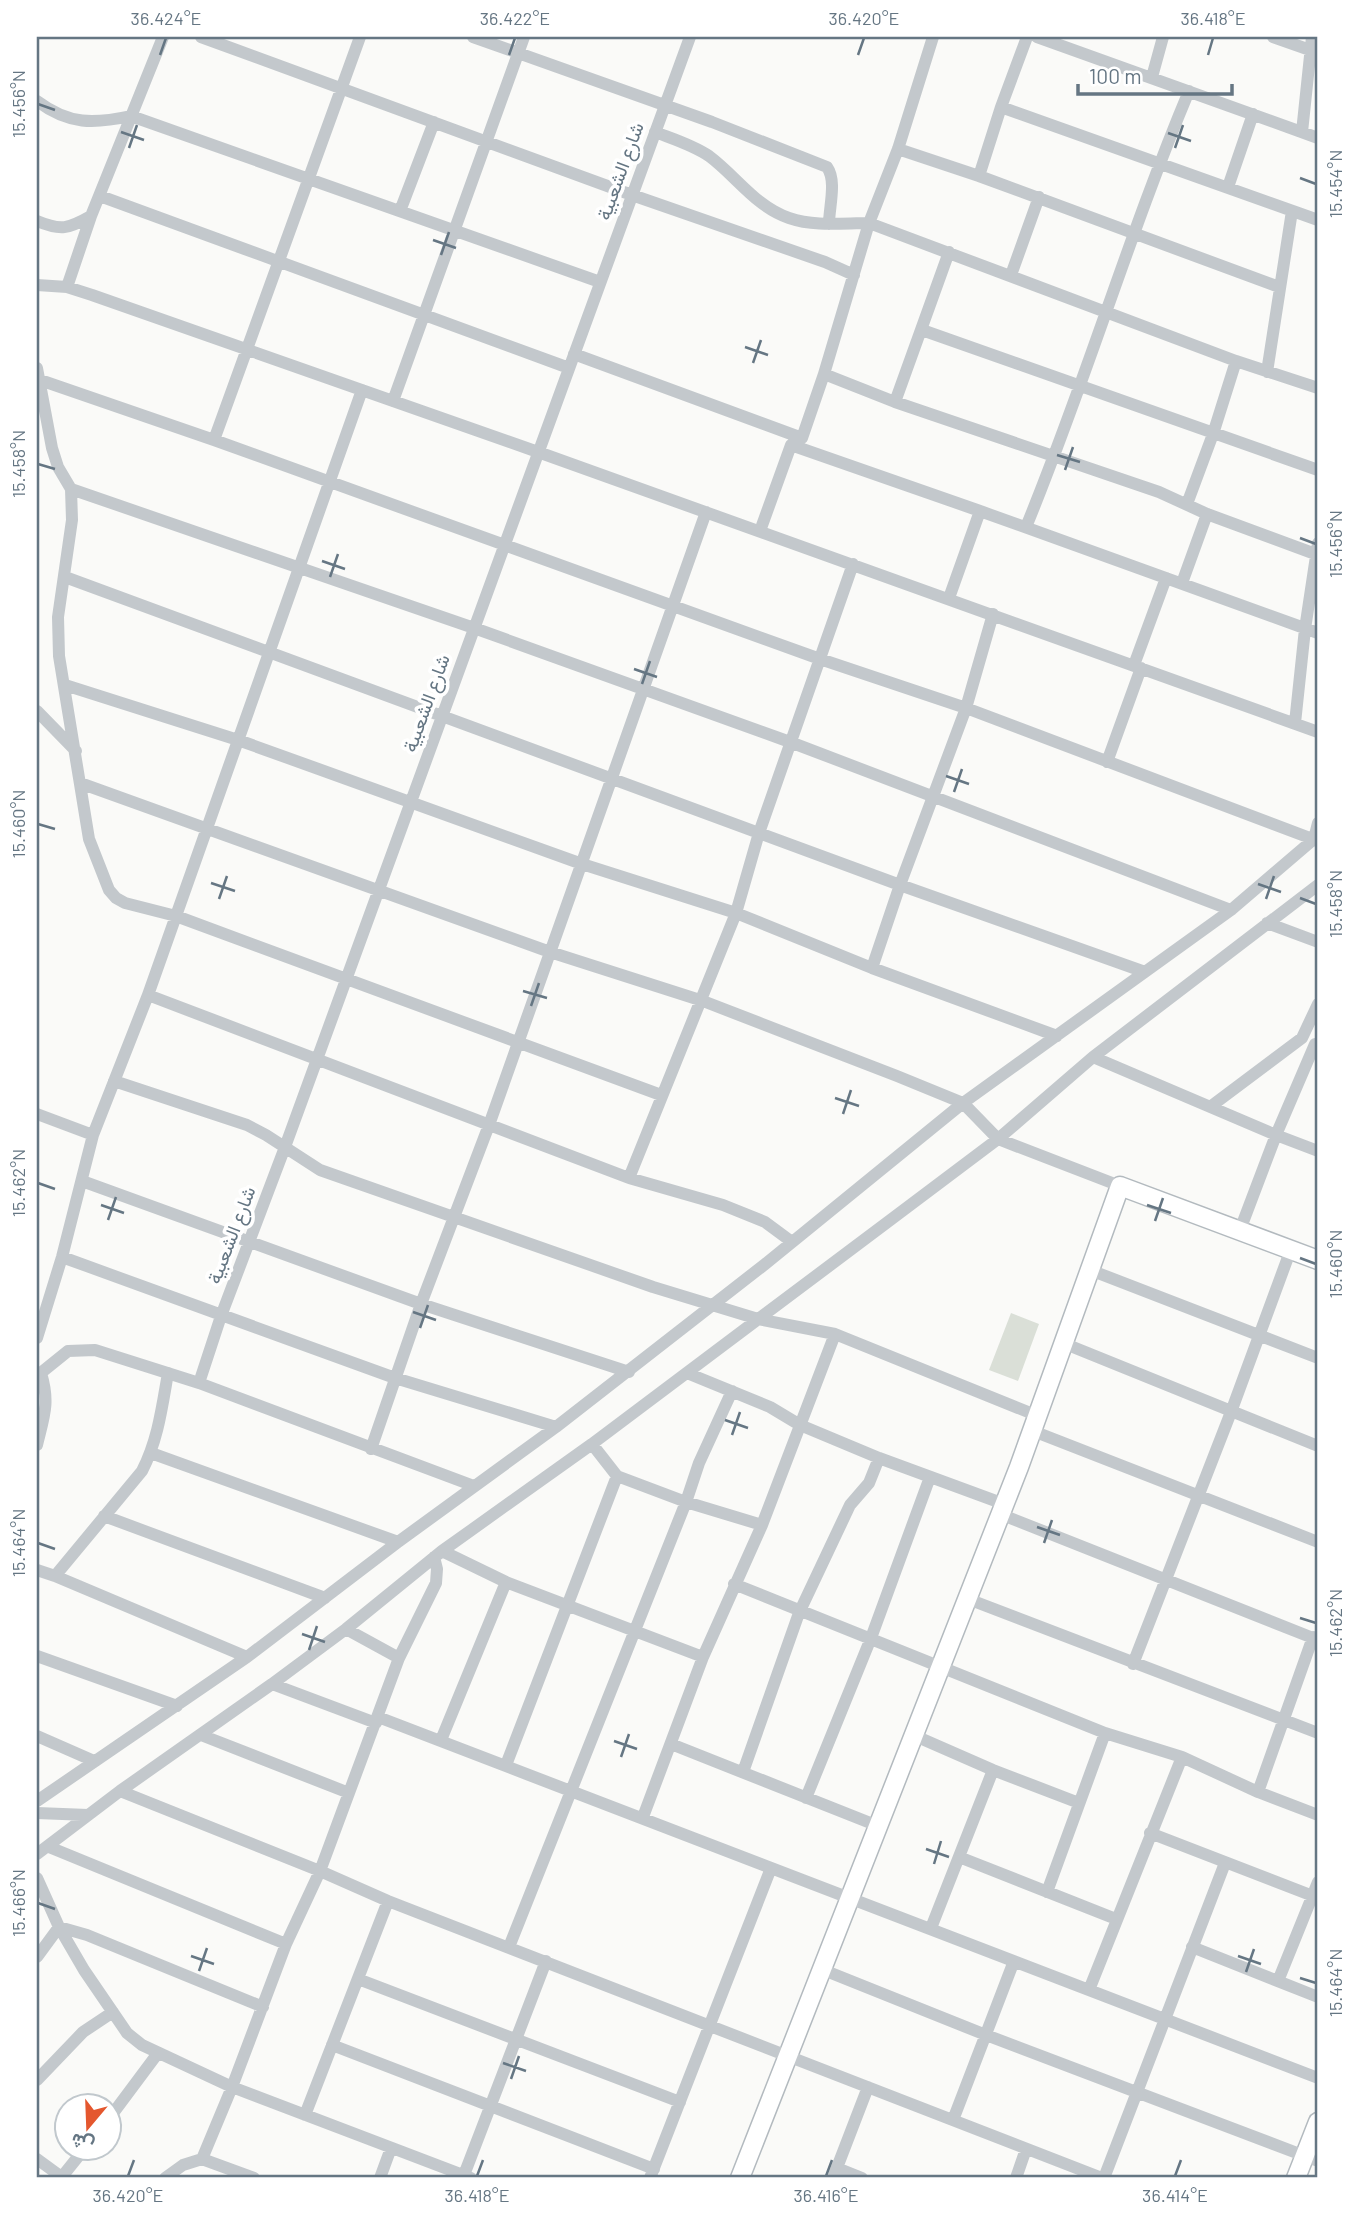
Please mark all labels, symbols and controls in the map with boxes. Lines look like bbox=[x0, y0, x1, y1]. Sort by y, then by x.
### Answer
text: 36.424°E bbox=[131, 7, 201, 29]
text: 36.422°E bbox=[480, 7, 550, 29]
text: 36.420°E bbox=[828, 7, 900, 29]
text: 36.418°E bbox=[1180, 7, 1246, 29]
scale bar bbox=[1078, 52, 1232, 96]
text: 100 m bbox=[1089, 63, 1142, 88]
text: 15.456°N bbox=[7, 70, 29, 138]
street label: شارع الشعبية bbox=[591, 119, 650, 223]
text: 15.454°N bbox=[1324, 150, 1346, 218]
text: 15.458°N bbox=[7, 430, 29, 498]
text: 15.456°N bbox=[1324, 510, 1346, 578]
street label: شارع الشعبية bbox=[397, 651, 456, 755]
text: 15.460°N bbox=[7, 790, 29, 858]
text: 15.458°N bbox=[1324, 870, 1346, 938]
text: 15.462°N bbox=[7, 1149, 29, 1217]
street label: شارع الشعبية bbox=[201, 1183, 261, 1287]
text: 15.460°N bbox=[1324, 1230, 1346, 1298]
text: 15.464°N bbox=[7, 1509, 29, 1577]
text: 15.462°N bbox=[1324, 1589, 1346, 1657]
text: 15.466°N bbox=[7, 1869, 29, 1937]
text: 15.464°N bbox=[1324, 1949, 1346, 2017]
north arrow bbox=[52, 2092, 122, 2162]
text: ش bbox=[68, 2128, 97, 2158]
text: 36.420°E bbox=[92, 2184, 164, 2206]
text: 36.418°E bbox=[444, 2184, 510, 2206]
text: 36.416°E bbox=[793, 2184, 859, 2206]
text: 36.414°E bbox=[1142, 2184, 1208, 2206]

